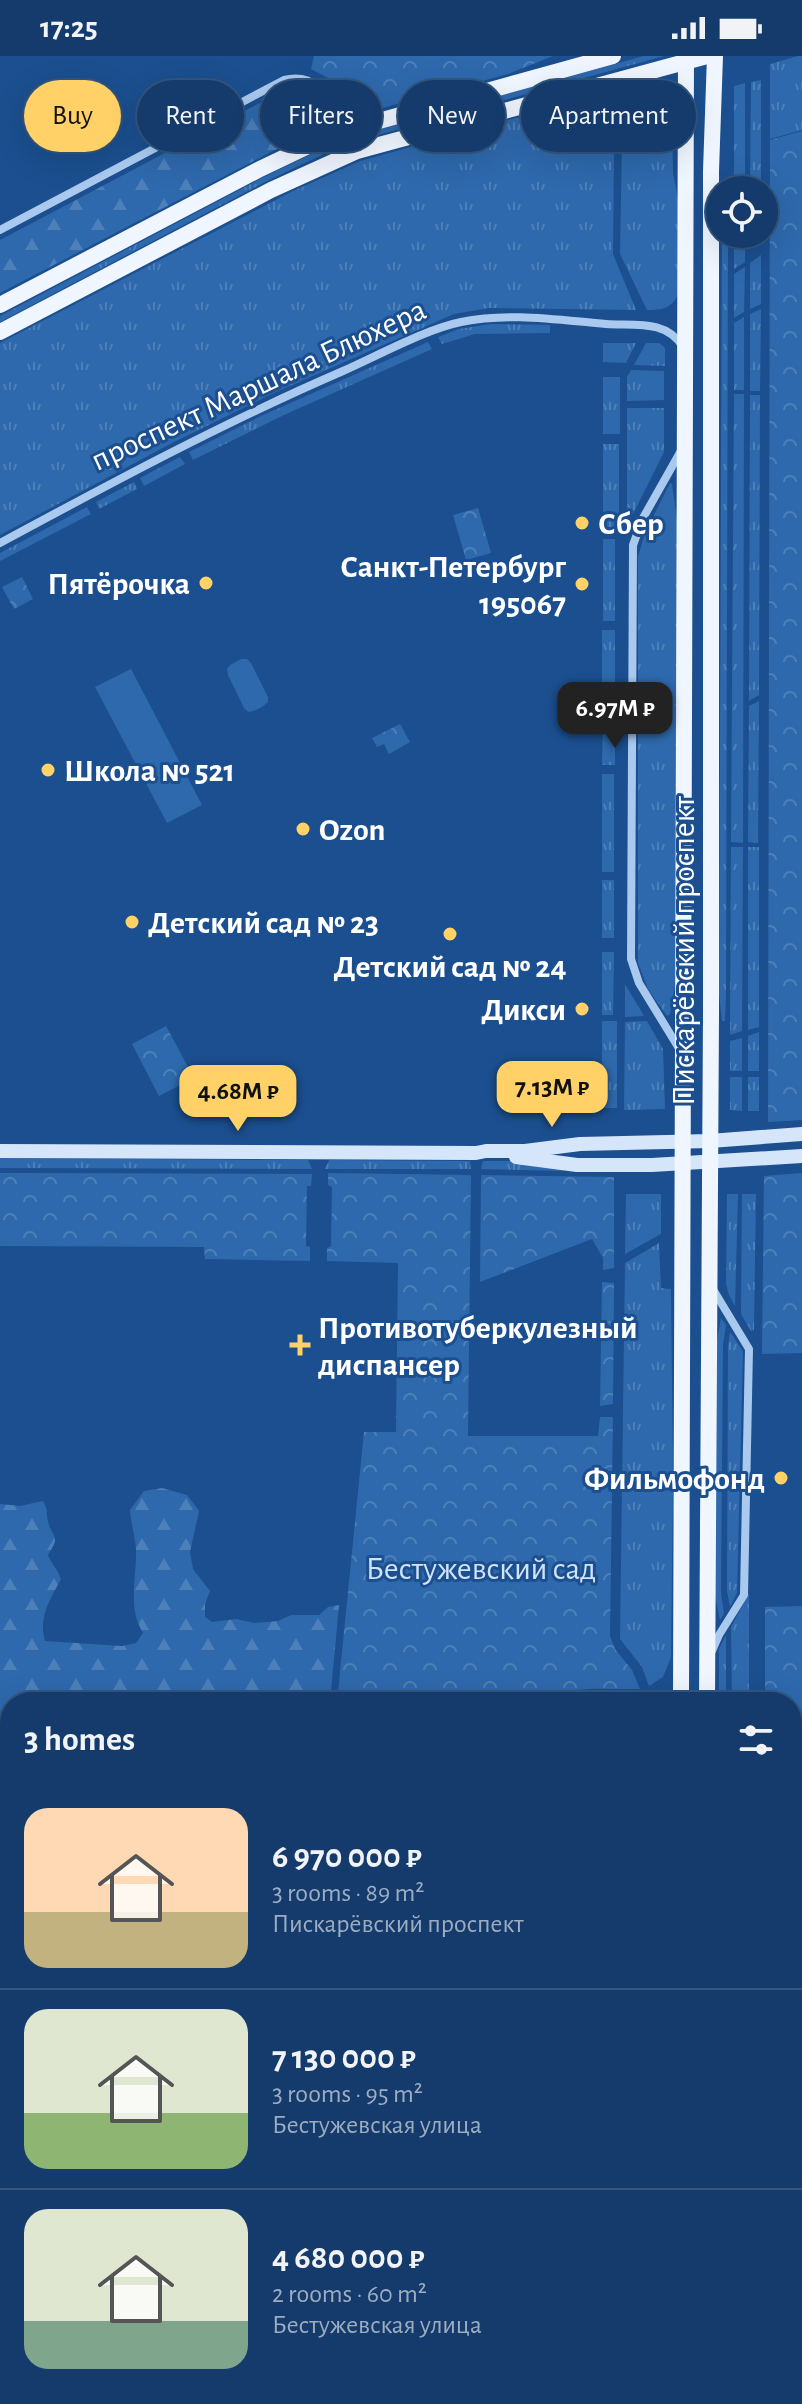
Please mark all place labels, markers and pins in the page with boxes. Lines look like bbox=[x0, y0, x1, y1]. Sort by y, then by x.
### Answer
place label: Сбер bbox=[598, 508, 664, 540]
marker: Сбер bbox=[573, 514, 591, 532]
place label: Санкт-Петербург 195067 bbox=[340, 551, 566, 620]
place label: Пятёрочка bbox=[47, 568, 190, 600]
marker: Пятёрочка bbox=[197, 574, 215, 592]
marker: Санкт-Петербург 195067 bbox=[573, 575, 591, 593]
pin: 6.97M ₽ bbox=[541, 682, 689, 750]
place label: Школа № 521 bbox=[64, 755, 235, 787]
marker: Школа № 521 bbox=[39, 761, 57, 779]
place label: Ozon bbox=[319, 814, 385, 846]
marker: Ozon bbox=[294, 820, 312, 838]
place label: Детский сад № 23 bbox=[148, 907, 379, 939]
marker: Детский сад № 23 bbox=[123, 913, 141, 931]
marker: Детский сад № 24 bbox=[441, 925, 459, 943]
place label: Детский сад № 24 bbox=[333, 951, 567, 983]
place label: Дикси bbox=[481, 994, 566, 1026]
marker: Дикси bbox=[573, 1000, 591, 1018]
pin: 7.13M ₽ bbox=[478, 1061, 626, 1129]
pin: 4.68M ₽ bbox=[164, 1065, 312, 1133]
place label: Противотуберкулезный диспансер bbox=[318, 1312, 638, 1381]
marker: Противотуберкулезный диспансер bbox=[289, 1334, 311, 1356]
place label: Фильмофонд bbox=[584, 1463, 765, 1495]
marker: Фильмофонд bbox=[772, 1469, 790, 1487]

